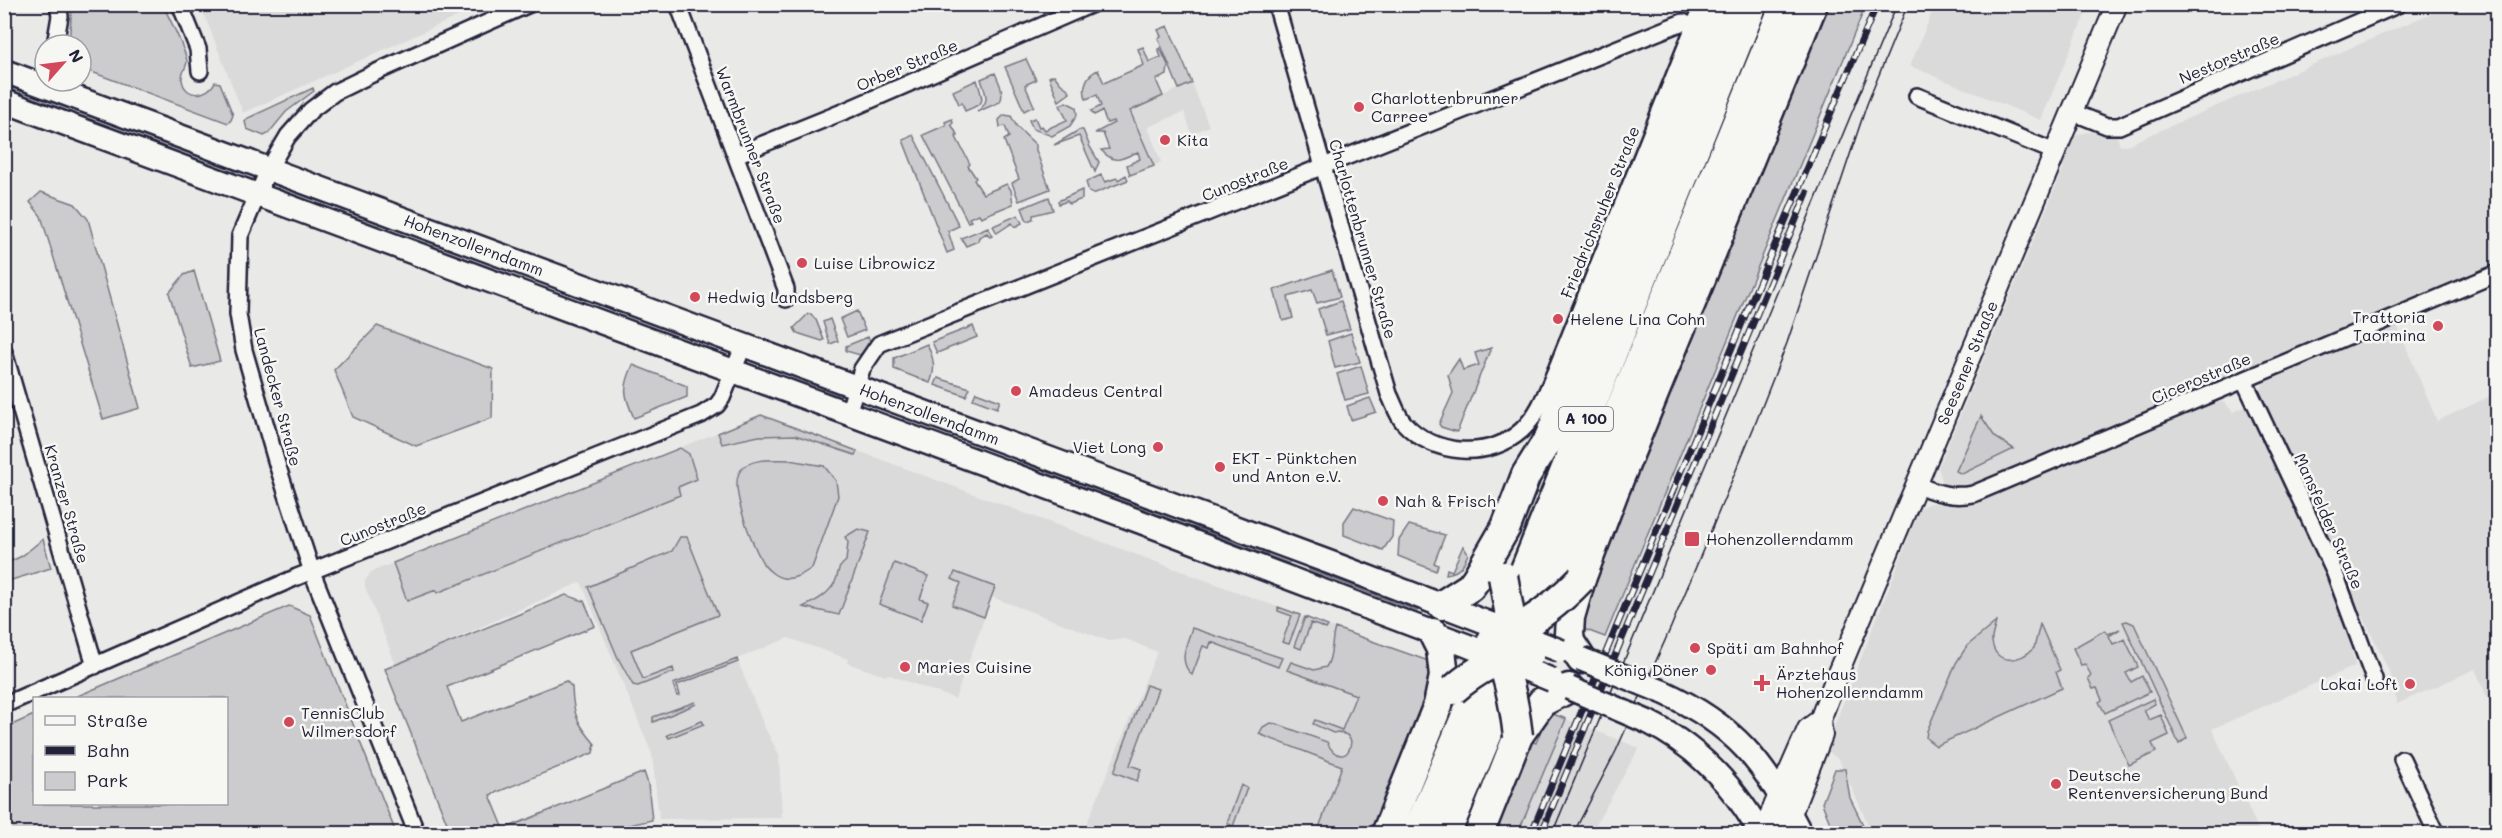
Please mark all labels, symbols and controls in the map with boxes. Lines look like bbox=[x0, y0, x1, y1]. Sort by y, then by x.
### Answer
street label: Nestorstraße bbox=[2175, 27, 2282, 88]
north arrow bbox=[33, 33, 93, 93]
street label: Orber Straße bbox=[853, 34, 961, 95]
text: N bbox=[65, 45, 89, 66]
street label: Warmbrunner Straße bbox=[712, 63, 791, 226]
place label: Charlottenbrunner Carree bbox=[1371, 87, 1518, 126]
marker: Charlottenbrunner Carree bbox=[1352, 100, 1366, 114]
street label: Friedrichsruher Straße bbox=[1555, 123, 1644, 301]
place label: Kita bbox=[1177, 129, 1209, 150]
marker: Kita bbox=[1158, 133, 1172, 147]
street label: Charlottenbrunner Straße bbox=[1325, 137, 1402, 341]
street label: Cunostraße bbox=[1199, 152, 1291, 205]
street label: Hohenzollerndamm bbox=[401, 209, 547, 280]
place label: Luise Librowicz bbox=[814, 252, 936, 273]
marker: Luise Librowicz bbox=[795, 256, 809, 270]
place label: Hedwig Landsberg bbox=[707, 286, 853, 307]
marker: Hedwig Landsberg bbox=[688, 290, 702, 304]
street label: Seesener Straße bbox=[1932, 297, 2002, 428]
place label: Trattoria Taormina bbox=[2353, 306, 2426, 345]
place label: Helene Lina Cohn bbox=[1570, 308, 1705, 329]
marker: Helene Lina Cohn bbox=[1551, 312, 1565, 326]
marker: Trattoria Taormina bbox=[2431, 319, 2445, 333]
street label: Landecker Straße bbox=[250, 325, 307, 468]
street label: Cicerostraße bbox=[2148, 347, 2254, 408]
street label: Hohenzollerndamm bbox=[857, 378, 1003, 449]
place label: Amadeus Central bbox=[1028, 380, 1163, 401]
marker: Amadeus Central bbox=[1009, 384, 1023, 398]
road number: A 100 bbox=[1559, 407, 1613, 431]
place label: Viet Long bbox=[1073, 436, 1146, 457]
marker: Viet Long bbox=[1151, 440, 1165, 454]
street label: Kranzer Straße bbox=[40, 442, 94, 566]
place label: EKT - Pünktchen und Anton e.V. bbox=[1232, 447, 1357, 486]
street label: Mansfelder Straße bbox=[2290, 449, 2369, 592]
marker: EKT - Pünktchen und Anton e.V. bbox=[1213, 460, 1227, 474]
place label: Nah & Frisch bbox=[1395, 490, 1496, 511]
marker: Nah & Frisch bbox=[1376, 494, 1390, 508]
street label: Cunostraße bbox=[337, 497, 429, 550]
place label: Hohenzollerndamm bbox=[1706, 528, 1854, 549]
marker: Hohenzollerndamm bbox=[1683, 530, 1701, 548]
place label: Späti am Bahnhof bbox=[1707, 637, 1844, 658]
marker: Späti am Bahnhof bbox=[1688, 641, 1702, 655]
place label: Maries Cuisine bbox=[917, 656, 1032, 677]
place label: König Döner bbox=[1604, 659, 1699, 680]
marker: Maries Cuisine bbox=[898, 660, 912, 674]
marker: König Döner bbox=[1704, 663, 1718, 677]
place label: Ärztehaus Hohenzollerndamm bbox=[1776, 663, 1924, 702]
place label: Lokai Loft bbox=[2320, 673, 2398, 694]
marker: Ärztehaus Hohenzollerndamm bbox=[1753, 674, 1771, 692]
marker: Lokai Loft bbox=[2403, 677, 2417, 691]
legend bbox=[33, 697, 228, 805]
place label: TennisClub Wilmersdorf bbox=[301, 702, 397, 741]
text: Straße bbox=[87, 708, 148, 732]
marker: TennisClub Wilmersdorf bbox=[282, 715, 296, 729]
text: Bahn bbox=[87, 738, 130, 762]
place label: Deutsche Rentenversicherung Bund bbox=[2068, 764, 2268, 803]
text: Park bbox=[87, 768, 128, 792]
marker: Deutsche Rentenversicherung Bund bbox=[2049, 777, 2063, 791]

